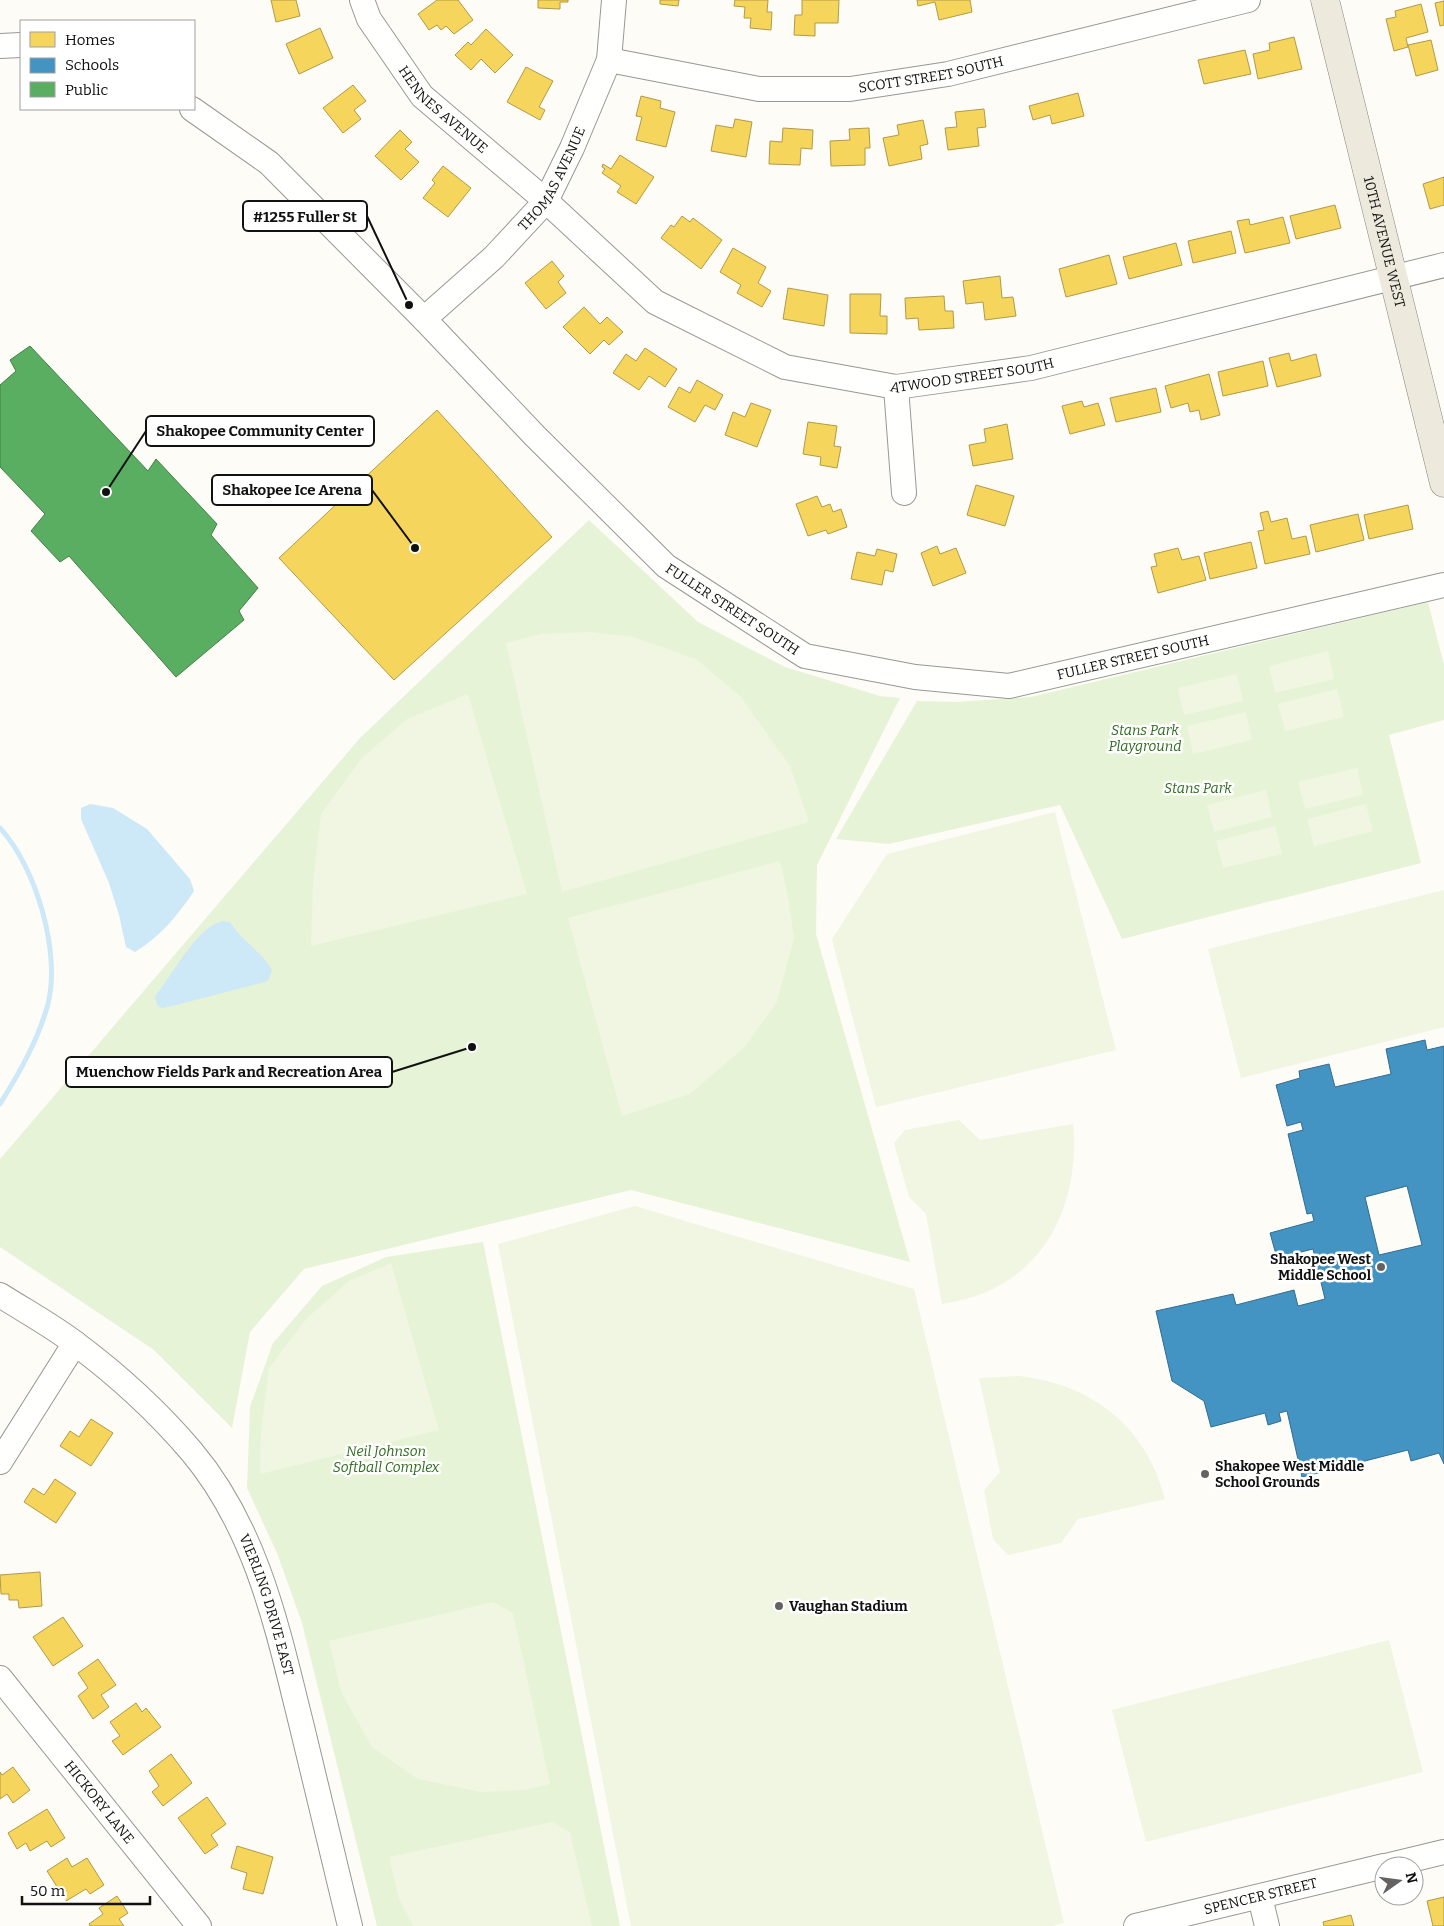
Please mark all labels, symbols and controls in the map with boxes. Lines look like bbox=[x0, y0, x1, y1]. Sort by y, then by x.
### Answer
legend bbox=[20, 20, 195, 110]
text: Homes bbox=[65, 31, 115, 49]
street label: SCOTT STREET SOUTH bbox=[857, 53, 1005, 97]
text: Schools bbox=[65, 56, 119, 74]
street label: HENNES AVENUE bbox=[395, 63, 491, 157]
text: Public bbox=[65, 81, 109, 99]
street label: THOMAS AVENUE bbox=[515, 124, 589, 235]
street label: 10TH AVENUE WEST bbox=[1360, 174, 1408, 309]
callout: #1255 Fuller St bbox=[243, 201, 367, 231]
text: #1255 Fuller St bbox=[253, 208, 357, 226]
street label: ATWOOD STREET SOUTH bbox=[889, 355, 1056, 397]
callout: Shakopee Community Center bbox=[146, 416, 374, 446]
text: Shakopee Community Center bbox=[156, 422, 364, 440]
callout: Shakopee Ice Arena bbox=[212, 475, 372, 505]
text: Shakopee Ice Arena bbox=[222, 481, 362, 499]
street label: FULLER STREET SOUTH bbox=[662, 560, 802, 659]
street label: FULLER STREET SOUTH bbox=[1055, 632, 1211, 684]
park label: Stans Park Playground bbox=[1109, 722, 1181, 755]
park label: Stans Park bbox=[1164, 780, 1232, 797]
callout: Muenchow Fields Park and Recreation Area bbox=[66, 1057, 392, 1087]
text: Muenchow Fields Park and Recreation Area bbox=[76, 1063, 383, 1081]
place label: Shakopee West Middle School bbox=[1270, 1251, 1372, 1284]
marker: Shakopee West Middle School bbox=[1375, 1261, 1387, 1273]
park label: Neil Johnson Softball Complex bbox=[333, 1443, 440, 1476]
place label: Shakopee West Middle School Grounds bbox=[1215, 1458, 1364, 1491]
marker: Shakopee West Middle School Grounds bbox=[1199, 1468, 1211, 1480]
street label: VIERLING DRIVE EAST bbox=[235, 1531, 297, 1678]
place label: Vaughan Stadium bbox=[789, 1598, 908, 1615]
marker: Vaughan Stadium bbox=[773, 1600, 785, 1612]
street label: HICKORY LANE bbox=[61, 1757, 138, 1847]
north arrow bbox=[1374, 1856, 1424, 1906]
text: N bbox=[1402, 1871, 1421, 1885]
scale bar bbox=[22, 1874, 150, 1906]
street label: SPENCER STREET bbox=[1202, 1875, 1319, 1918]
text: 50 m bbox=[30, 1882, 66, 1900]

